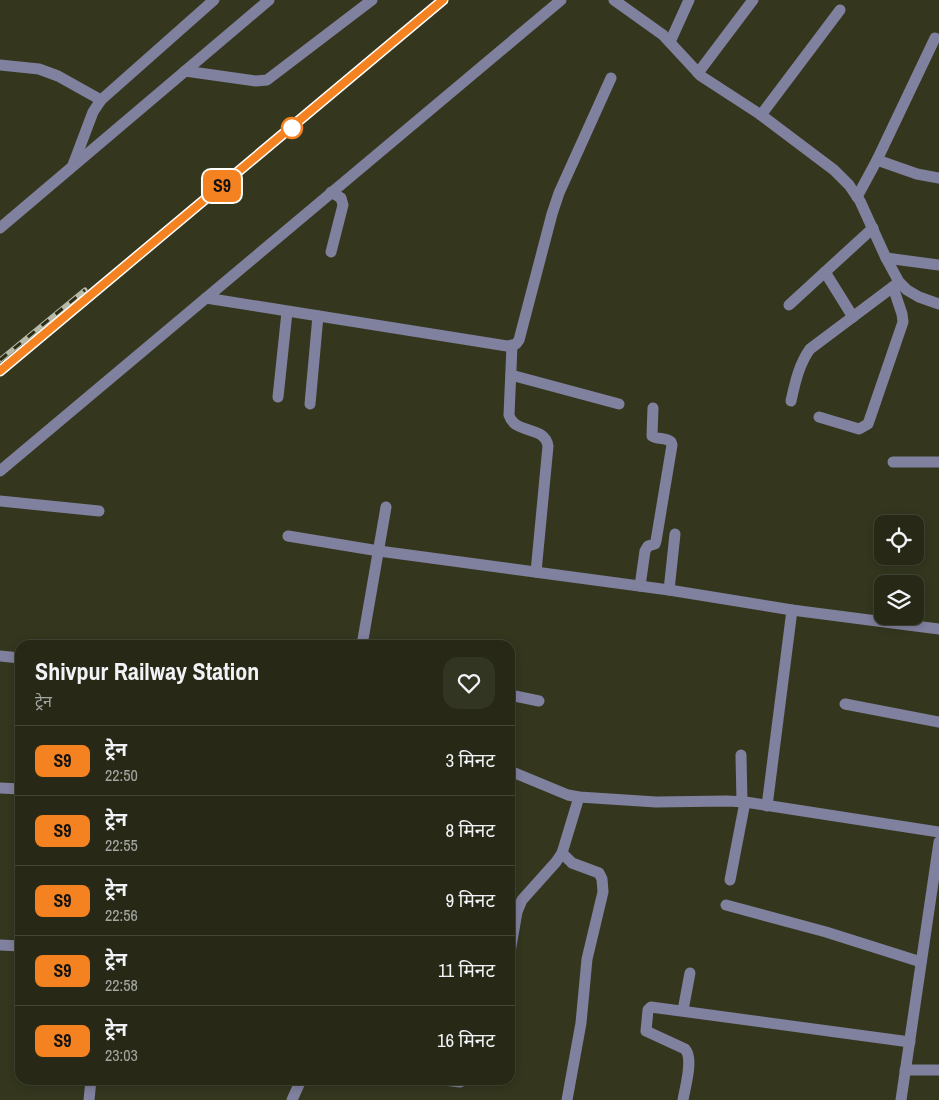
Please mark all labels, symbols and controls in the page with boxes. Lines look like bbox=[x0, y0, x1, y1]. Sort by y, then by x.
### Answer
unlabelled marker bbox=[281, 117, 303, 139]
line badge: S9 bbox=[200, 170, 244, 202]
text: S9 bbox=[213, 173, 231, 198]
map controls bbox=[874, 515, 924, 625]
button: locate bbox=[874, 515, 924, 565]
button: layers bbox=[874, 575, 924, 625]
text: Shivpur Railway Station bbox=[35, 655, 259, 687]
button: heart bbox=[443, 657, 495, 709]
text: ट्रेन bbox=[35, 690, 52, 712]
text: ट्रेन bbox=[105, 736, 127, 762]
text: 3 मिनट bbox=[446, 747, 495, 773]
text: S9 bbox=[53, 748, 72, 773]
text: 22:50 bbox=[105, 764, 138, 786]
text: ट्रेन bbox=[105, 806, 127, 832]
text: 8 मिनट bbox=[446, 817, 495, 843]
text: S9 bbox=[53, 818, 72, 843]
text: 22:55 bbox=[105, 834, 138, 856]
text: ट्रेन bbox=[105, 876, 127, 902]
text: 9 मिनट bbox=[446, 887, 495, 913]
text: S9 bbox=[53, 888, 72, 913]
text: 22:56 bbox=[105, 904, 138, 926]
text: ट्रेन bbox=[105, 946, 127, 972]
text: 11 मिनट bbox=[438, 957, 495, 983]
text: S9 bbox=[53, 958, 72, 983]
text: 22:58 bbox=[105, 974, 138, 996]
text: ट्रेन bbox=[105, 1016, 127, 1042]
text: 16 मिनट bbox=[437, 1027, 495, 1053]
text: S9 bbox=[53, 1028, 72, 1053]
text: 23:03 bbox=[105, 1044, 138, 1066]

